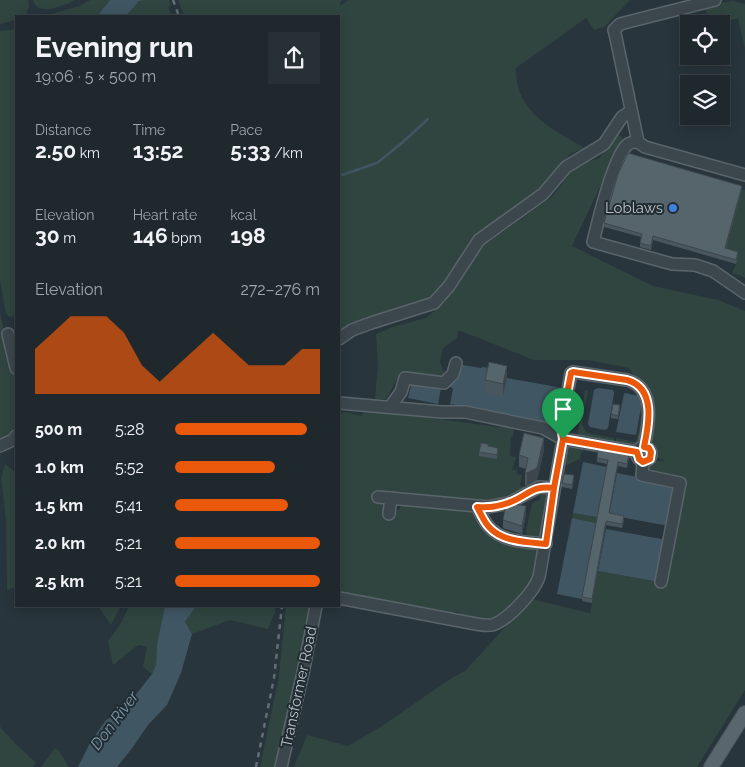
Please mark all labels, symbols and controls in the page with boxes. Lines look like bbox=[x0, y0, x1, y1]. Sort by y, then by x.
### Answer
map controls bbox=[680, 15, 730, 125]
button: locate bbox=[680, 15, 730, 65]
text: Evening run bbox=[35, 31, 194, 64]
button: share bbox=[268, 32, 320, 84]
text: 19:06 · 5 × 500 m bbox=[35, 67, 156, 86]
button: layers bbox=[680, 75, 730, 125]
text: Distance bbox=[35, 122, 91, 138]
text: Time bbox=[133, 122, 165, 138]
text: Pace bbox=[230, 122, 262, 138]
text: 2.50 bbox=[35, 138, 76, 163]
text: 13:52 bbox=[133, 138, 183, 163]
text: 5:33 bbox=[230, 138, 271, 163]
text: km bbox=[76, 145, 100, 161]
text: /km bbox=[271, 145, 303, 161]
place label: Loblaws bbox=[605, 199, 663, 217]
marker: Loblaws bbox=[667, 202, 679, 214]
text: Elevation bbox=[35, 207, 94, 223]
text: Heart rate bbox=[133, 207, 197, 223]
text: kcal bbox=[230, 207, 257, 223]
text: 30 bbox=[35, 223, 60, 248]
text: 146 bbox=[133, 223, 168, 248]
text: 198 bbox=[230, 223, 266, 248]
text: m bbox=[60, 230, 76, 246]
text: bpm bbox=[168, 230, 202, 246]
text: Elevation bbox=[35, 280, 103, 299]
text: 272–276 m bbox=[240, 280, 320, 299]
pin bbox=[542, 388, 584, 439]
icon: arrive bbox=[549, 395, 577, 423]
text: 500 m bbox=[35, 420, 82, 439]
text: 5:28 bbox=[115, 420, 145, 439]
text: 1.0 km bbox=[35, 458, 84, 477]
text: 5:52 bbox=[115, 458, 144, 477]
text: 1.5 km bbox=[35, 496, 83, 515]
text: 5:41 bbox=[115, 496, 142, 515]
text: 2.0 km bbox=[35, 534, 85, 553]
text: 5:21 bbox=[115, 534, 142, 553]
text: 2.5 km bbox=[35, 572, 84, 591]
text: 5:21 bbox=[115, 572, 142, 591]
street label: Transformer Road bbox=[277, 625, 321, 749]
water label: Don River bbox=[86, 687, 143, 753]

